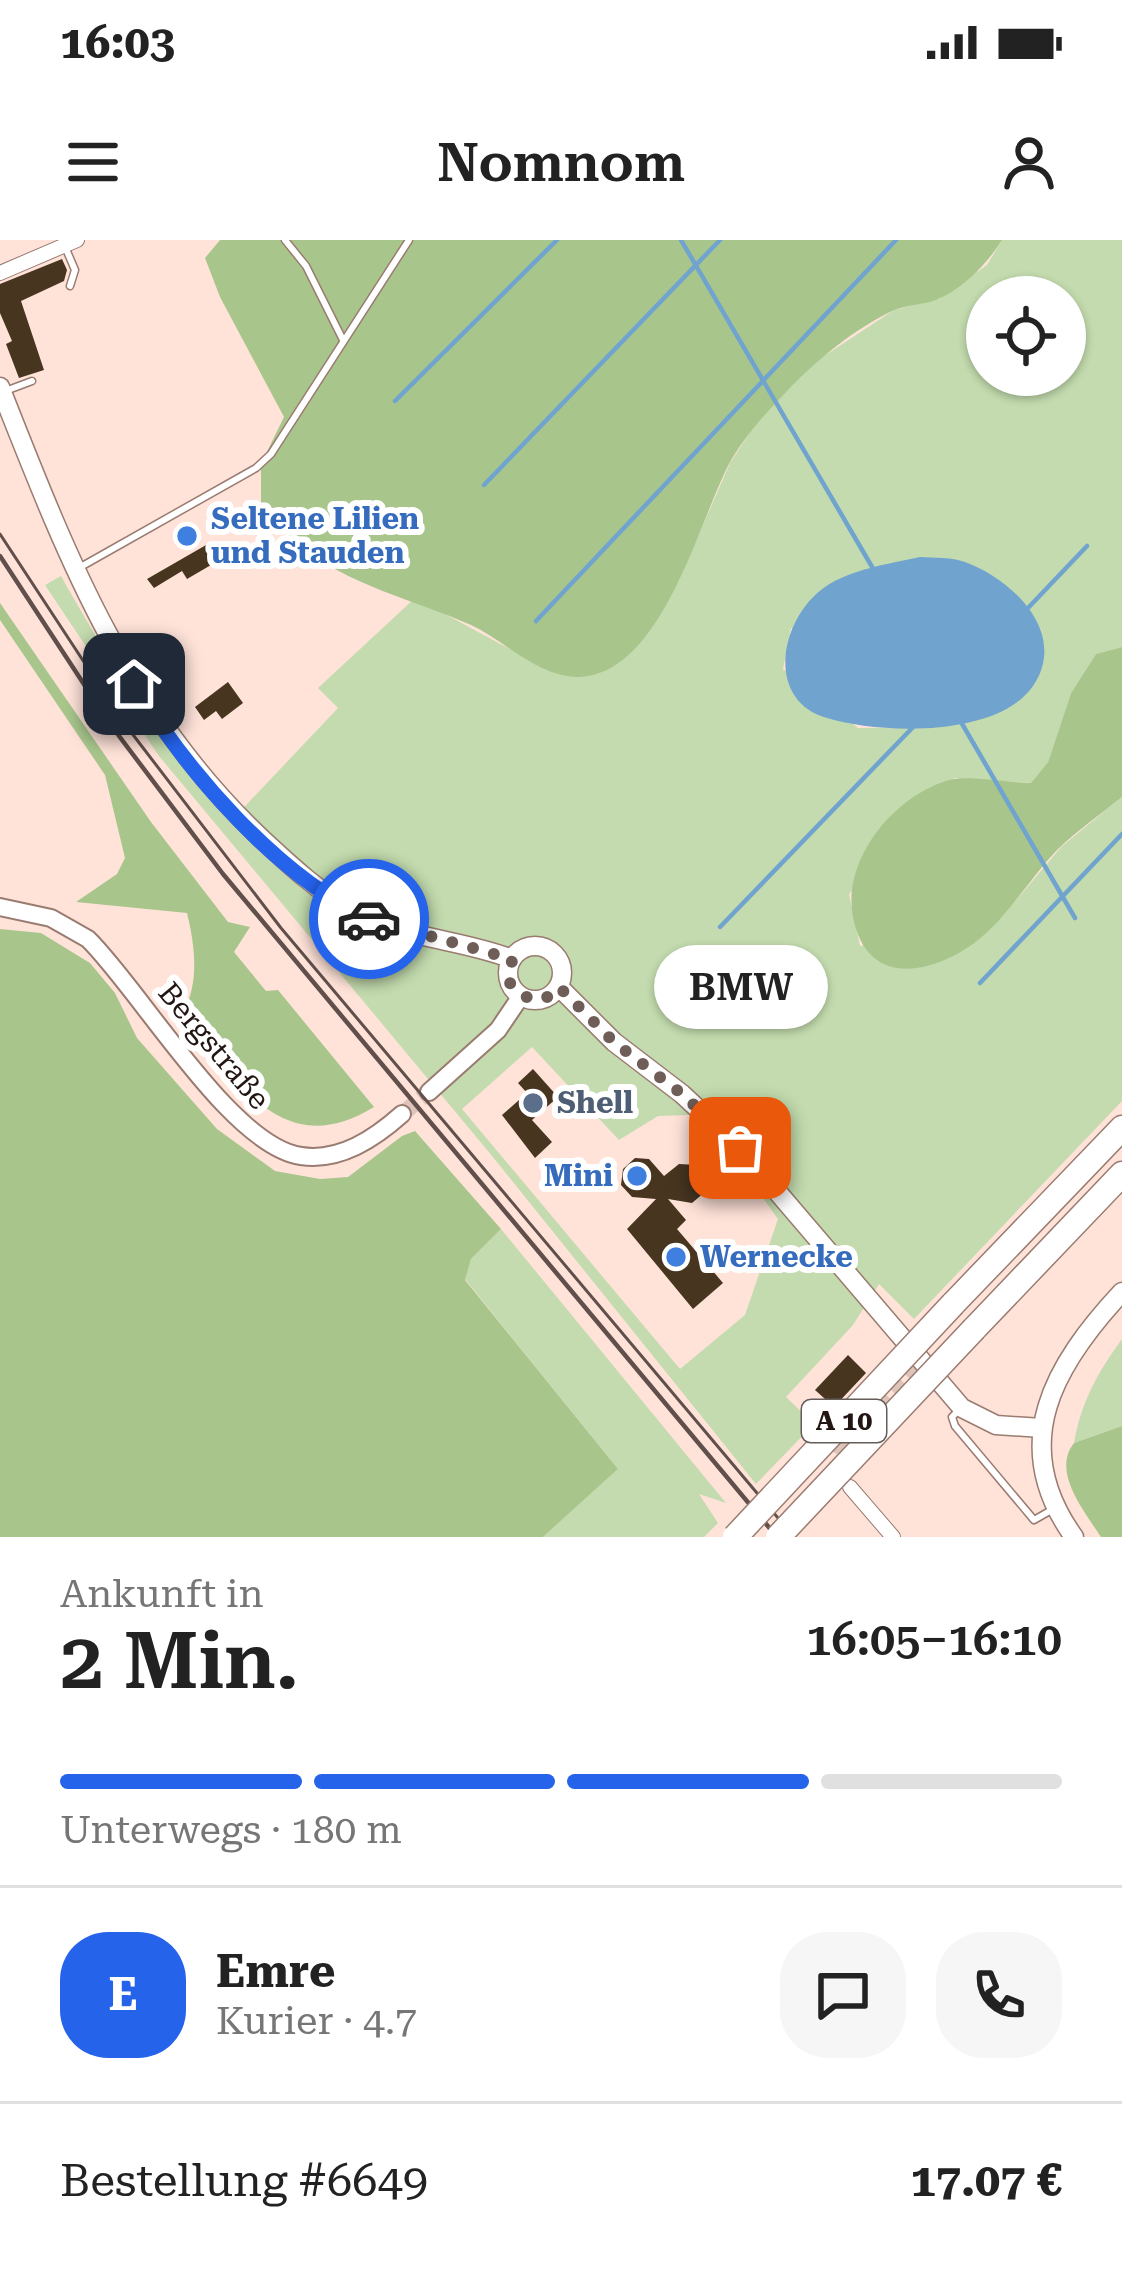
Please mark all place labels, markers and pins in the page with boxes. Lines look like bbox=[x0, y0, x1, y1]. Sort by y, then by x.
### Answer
place label: Seltene Lilien und Stauden bbox=[211, 501, 419, 570]
marker: Seltene Lilien und Stauden bbox=[174, 523, 200, 549]
pin bbox=[83, 633, 185, 735]
callout: BMW bbox=[653, 944, 827, 1028]
place label: Shell bbox=[557, 1085, 633, 1120]
marker: Shell bbox=[520, 1090, 546, 1116]
pin bbox=[689, 1097, 791, 1199]
place label: Mini bbox=[544, 1158, 613, 1193]
marker: Mini bbox=[624, 1163, 650, 1189]
place label: Wernecke bbox=[700, 1239, 853, 1274]
marker: Wernecke bbox=[663, 1244, 689, 1270]

